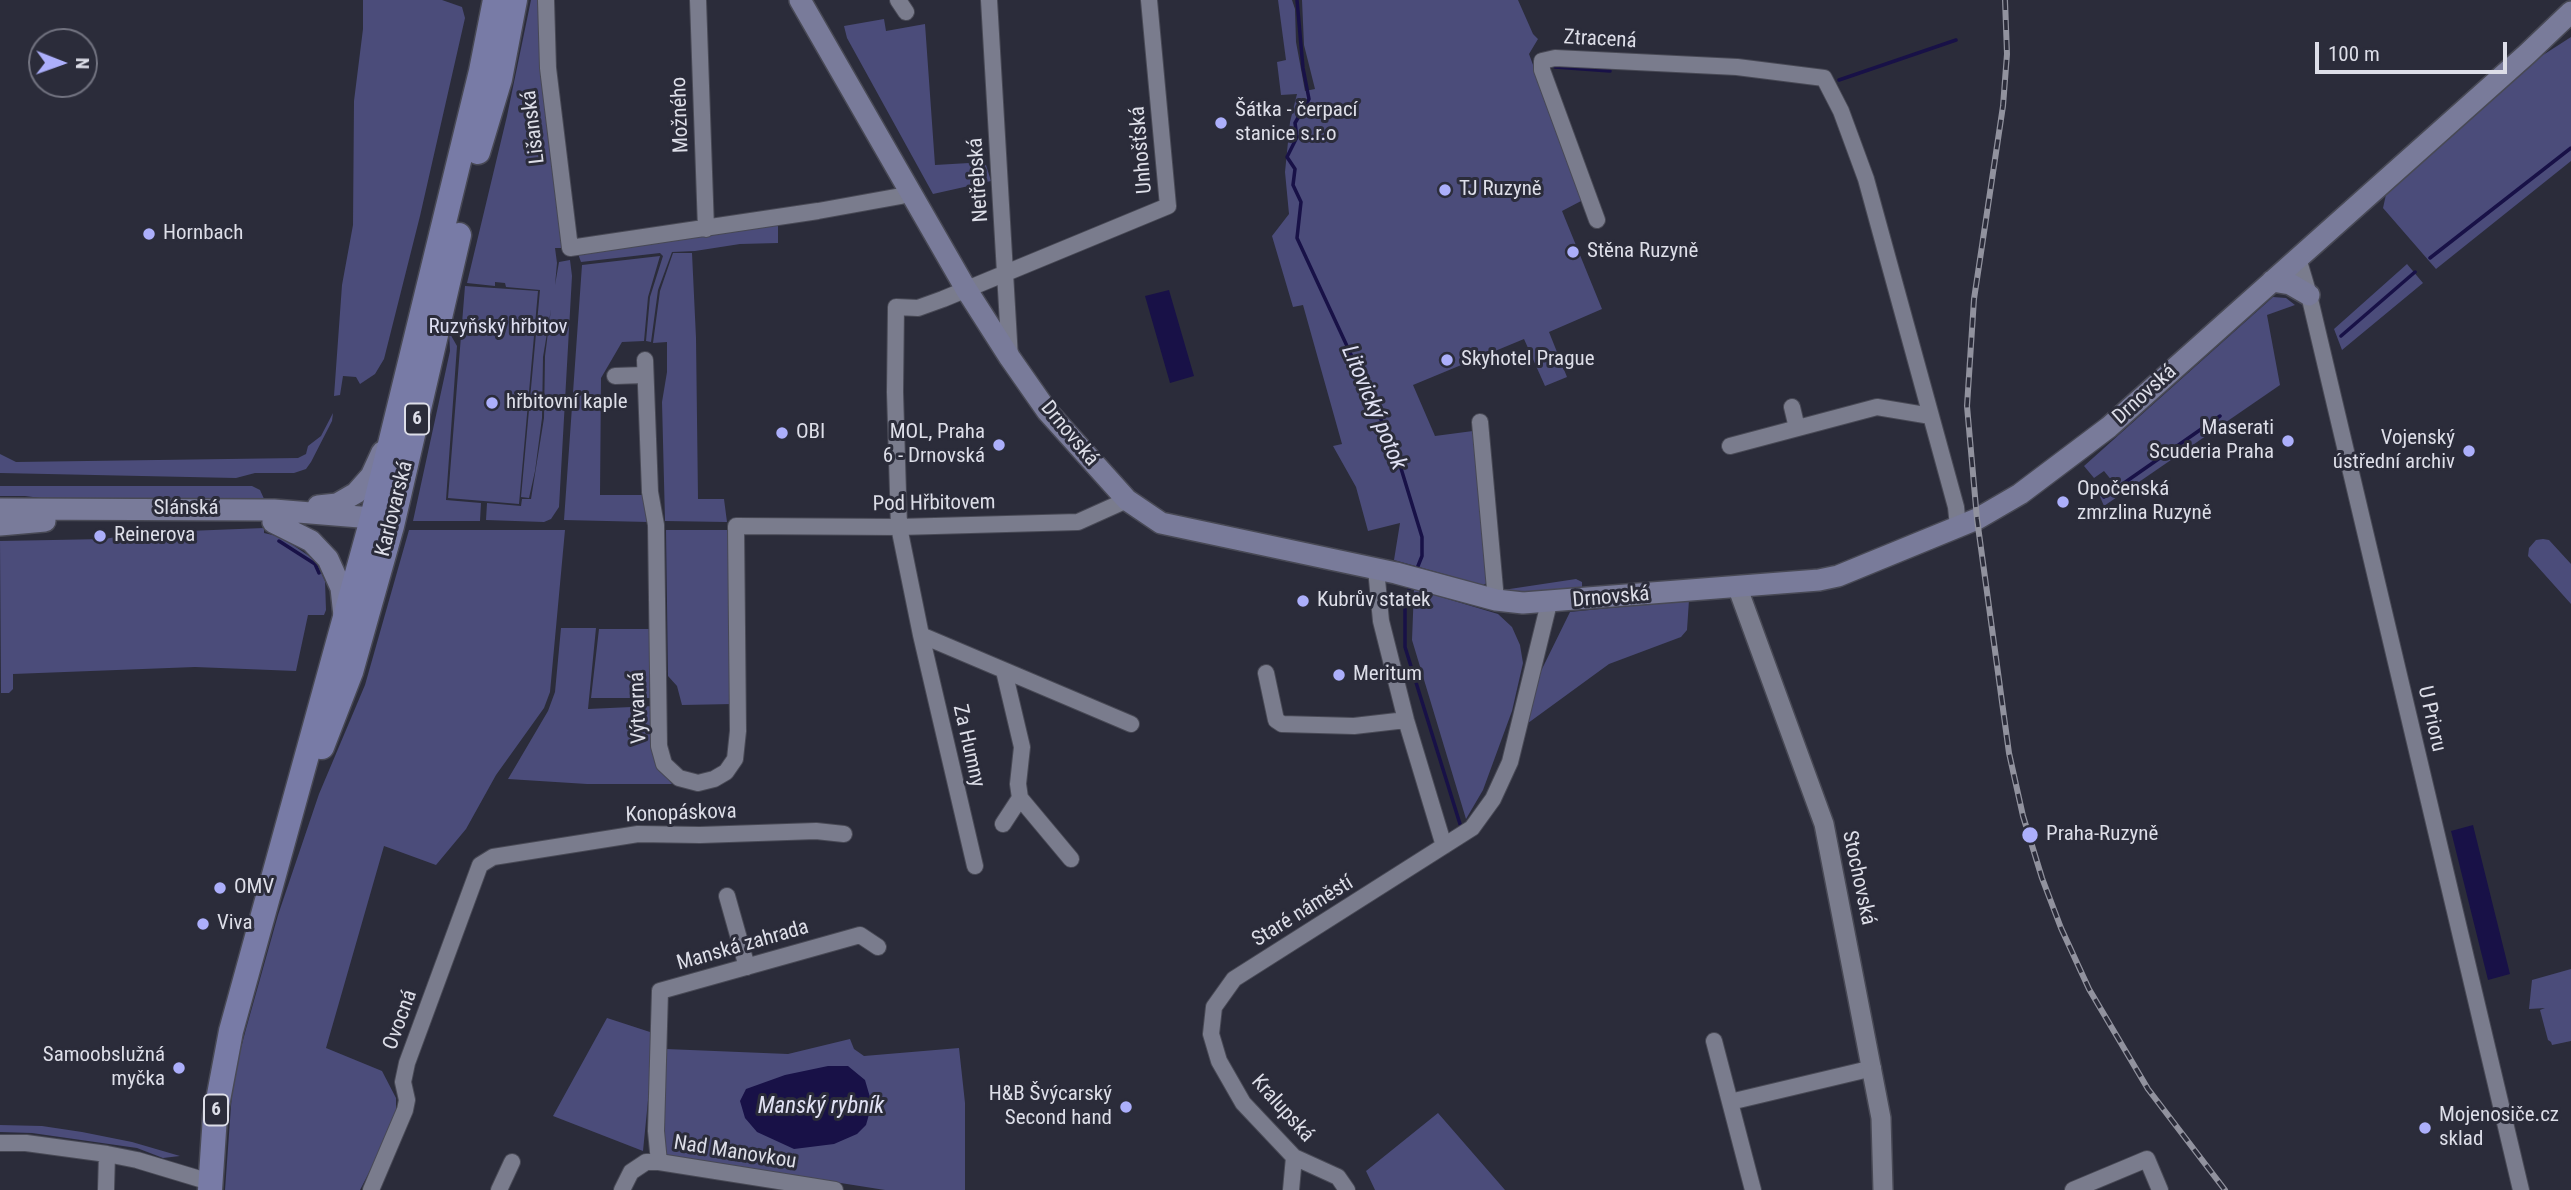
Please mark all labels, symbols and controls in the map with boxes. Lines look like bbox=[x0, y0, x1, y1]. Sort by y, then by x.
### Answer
street label: Ztracená bbox=[1563, 26, 1637, 54]
north arrow bbox=[28, 28, 98, 98]
scale bar bbox=[2319, 28, 2512, 72]
text: 100 m bbox=[2328, 42, 2380, 66]
text: N bbox=[71, 57, 94, 69]
street label: Možného bbox=[667, 77, 695, 153]
street label: Lišanská bbox=[517, 89, 551, 165]
place label: Šátka - čerpací stanice s.r.o bbox=[1235, 98, 1358, 148]
street label: Unhošťská bbox=[1126, 105, 1158, 195]
marker: Šátka - čerpací stanice s.r.o bbox=[1213, 115, 1229, 131]
street label: Netřebská bbox=[963, 137, 995, 223]
place label: TJ Ruzyně bbox=[1459, 177, 1542, 203]
marker: TJ Ruzyně bbox=[1437, 182, 1453, 198]
place label: Hornbach bbox=[163, 221, 243, 247]
marker: Hornbach bbox=[141, 226, 157, 242]
place label: Stěna Ruzyně bbox=[1587, 239, 1698, 265]
marker: Stěna Ruzyně bbox=[1565, 244, 1581, 260]
park label: Ruzyňský hřbitov bbox=[428, 315, 568, 341]
water label: Litovický potok bbox=[1334, 342, 1412, 474]
place label: Skyhotel Prague bbox=[1461, 347, 1595, 373]
marker: Skyhotel Prague bbox=[1439, 352, 1455, 368]
street label: Drnovská bbox=[2108, 360, 2182, 430]
place label: hřbitovní kaple bbox=[506, 390, 628, 416]
marker: hřbitovní kaple bbox=[484, 395, 500, 411]
street label: Drnovská bbox=[1035, 396, 1103, 472]
road number: 6 bbox=[405, 404, 429, 434]
place label: Maserati Scuderia Praha bbox=[2149, 416, 2274, 466]
place label: OBI bbox=[796, 420, 825, 446]
place label: MOL, Praha 6 - Drnovská bbox=[883, 420, 985, 470]
marker: OBI bbox=[774, 425, 790, 441]
place label: Vojenský ústřední archiv bbox=[2333, 426, 2455, 476]
marker: Maserati Scuderia Praha bbox=[2280, 433, 2296, 449]
marker: MOL, Praha 6 - Drnovská bbox=[991, 437, 1007, 453]
marker: Vojenský ústřední archiv bbox=[2461, 443, 2477, 459]
street label: Karlovarská bbox=[371, 459, 419, 559]
place label: Opočenská zmrzlina Ruzyně bbox=[2077, 477, 2212, 527]
street label: Pod Hřbitovem bbox=[872, 490, 996, 518]
marker: Opočenská zmrzlina Ruzyně bbox=[2055, 494, 2071, 510]
street label: Slánská bbox=[153, 496, 219, 522]
place label: Reinerova bbox=[114, 523, 195, 549]
marker: Reinerova bbox=[92, 528, 108, 544]
street label: Drnovská bbox=[1572, 582, 1650, 614]
place label: Kubrův statek bbox=[1317, 588, 1430, 614]
marker: Kubrův statek bbox=[1295, 593, 1311, 609]
place label: Meritum bbox=[1353, 662, 1422, 688]
marker: Meritum bbox=[1331, 667, 1347, 683]
street label: Výtvarná bbox=[625, 672, 653, 744]
street label: U Prioru bbox=[2411, 684, 2451, 754]
street label: Za Humny bbox=[946, 702, 990, 790]
street label: Konopáskova bbox=[625, 799, 737, 829]
place label: Praha-Ruzyně bbox=[2046, 822, 2158, 848]
marker: Praha-Ruzyně bbox=[2020, 825, 2040, 845]
street label: Stochovská bbox=[1836, 829, 1880, 927]
street label: Staré náměstí bbox=[1248, 871, 1358, 953]
place label: OMV bbox=[234, 875, 274, 901]
marker: OMV bbox=[212, 880, 228, 896]
place label: Viva bbox=[217, 911, 252, 937]
street label: Manská zahrada bbox=[674, 915, 812, 977]
marker: Viva bbox=[195, 916, 211, 932]
street label: Ovocná bbox=[379, 987, 423, 1053]
place label: Samoobslužná myčka bbox=[43, 1043, 165, 1093]
marker: Samoobslužná myčka bbox=[171, 1060, 187, 1076]
street label: Kralupská bbox=[1245, 1070, 1319, 1148]
place label: H&B Švýcarský Second hand bbox=[989, 1082, 1112, 1132]
water label: Manský rybník bbox=[758, 1093, 884, 1121]
road number: 6 bbox=[204, 1094, 228, 1126]
marker: H&B Švýcarský Second hand bbox=[1118, 1099, 1134, 1115]
place label: Mojenosiče.cz sklad bbox=[2439, 1103, 2559, 1153]
marker: Mojenosiče.cz sklad bbox=[2417, 1120, 2433, 1136]
street label: Nad Manovkou bbox=[672, 1131, 798, 1175]

